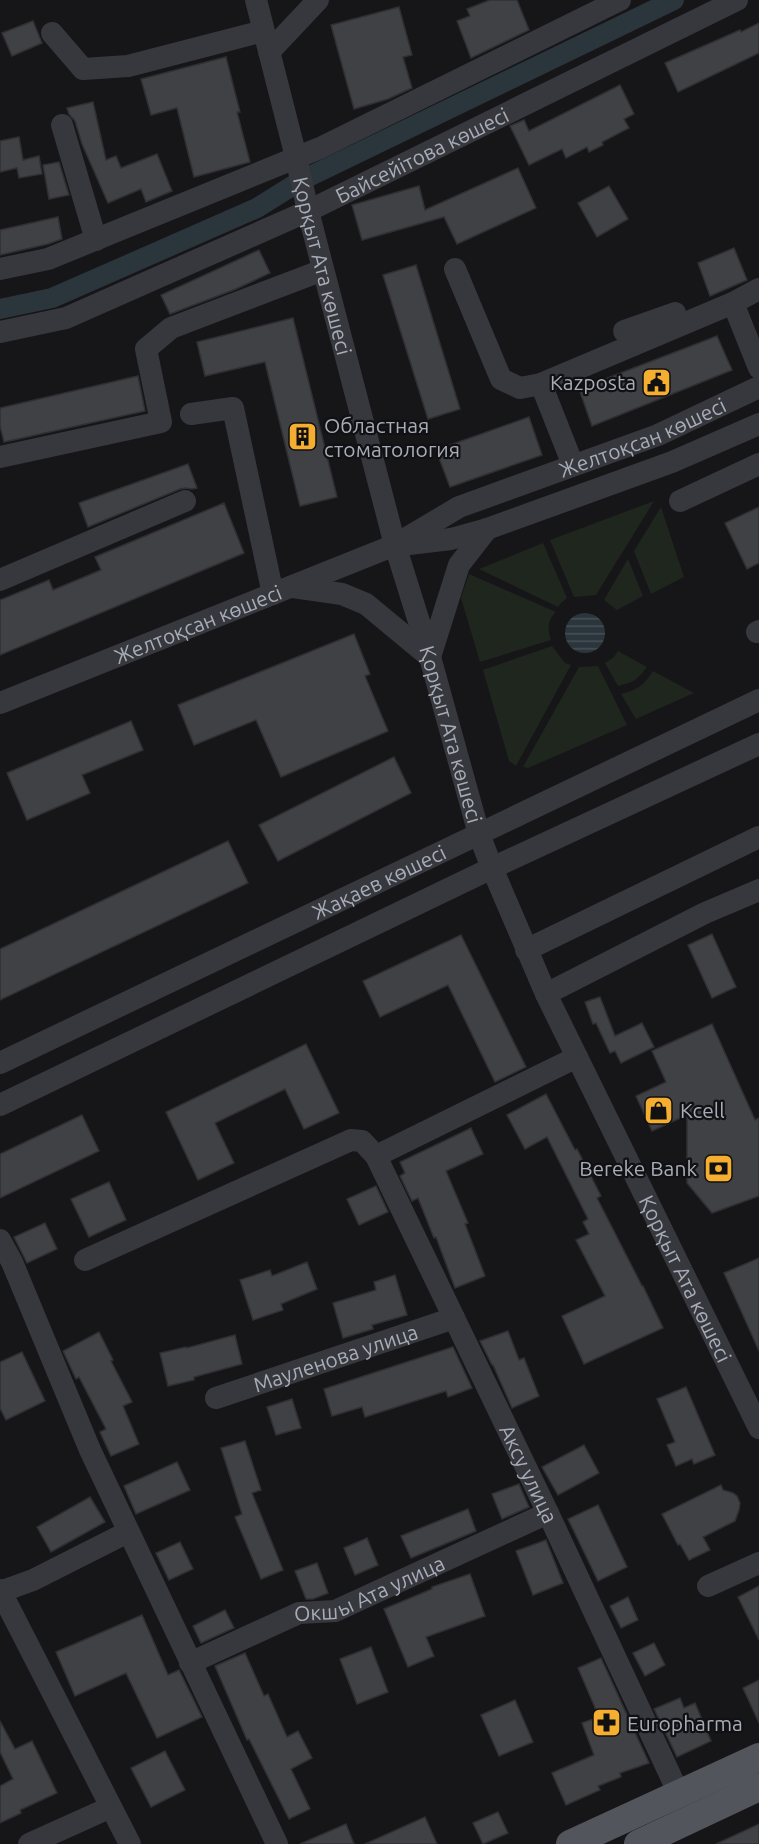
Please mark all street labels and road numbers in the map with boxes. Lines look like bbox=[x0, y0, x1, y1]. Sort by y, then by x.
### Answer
street label: Байсейітова көшесі bbox=[331, 102, 512, 208]
street label: Қорқыт Ата көшесі bbox=[289, 174, 357, 357]
street label: Желтоқсан көшесі bbox=[556, 393, 730, 482]
street label: Желтоқсан көшесі bbox=[111, 580, 285, 668]
street label: Қорқыт Ата көшесі bbox=[415, 643, 487, 826]
street label: Жақаев көшесі bbox=[308, 840, 450, 924]
street label: Қорқыт Ата көшесі bbox=[635, 1191, 737, 1366]
street label: Мауленова улица bbox=[250, 1319, 421, 1397]
street label: Аксу улица bbox=[495, 1420, 563, 1527]
street label: Окшы Ата улица bbox=[293, 1550, 448, 1625]

